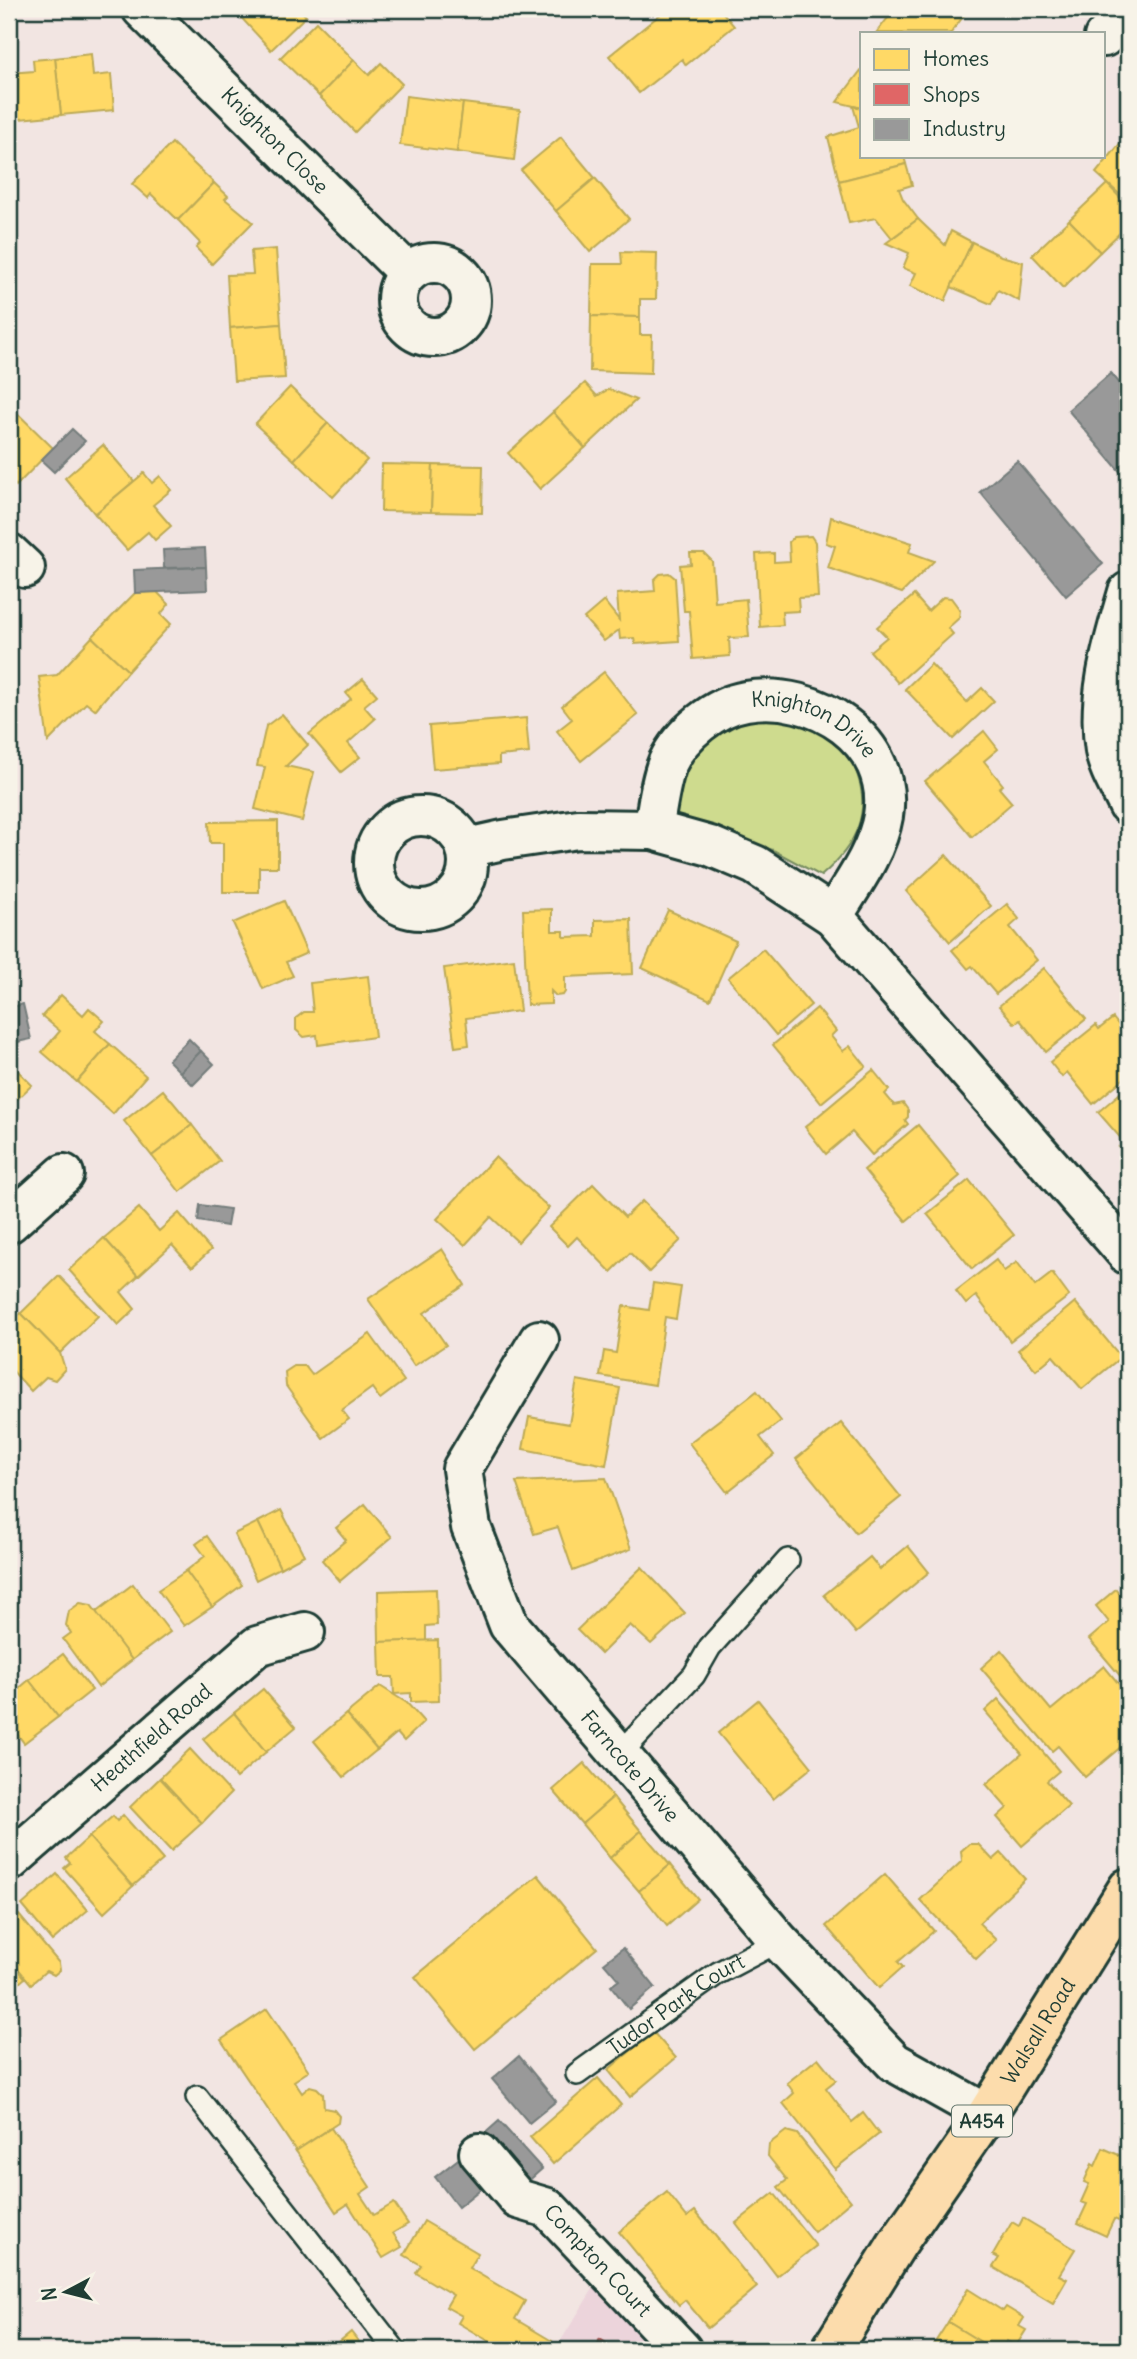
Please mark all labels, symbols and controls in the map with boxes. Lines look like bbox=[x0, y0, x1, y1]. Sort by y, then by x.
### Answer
legend bbox=[860, 32, 1106, 158]
text: Homes bbox=[923, 45, 989, 72]
street label: Knighton Close bbox=[216, 81, 335, 200]
text: Shops bbox=[923, 81, 980, 108]
text: Industry bbox=[923, 115, 1006, 142]
street label: Knighton Drive bbox=[750, 685, 883, 762]
street label: Heathfield Road bbox=[85, 1678, 217, 1797]
street label: Farncote Drive bbox=[575, 1705, 685, 1828]
street label: Tudor Park Court bbox=[602, 1948, 749, 2061]
street label: Walsall Road bbox=[995, 1973, 1081, 2090]
road number: A454 bbox=[952, 2106, 1012, 2136]
street label: Compton Court bbox=[538, 2198, 658, 2322]
north arrow bbox=[32, 2258, 102, 2328]
text: N bbox=[36, 2286, 62, 2302]

